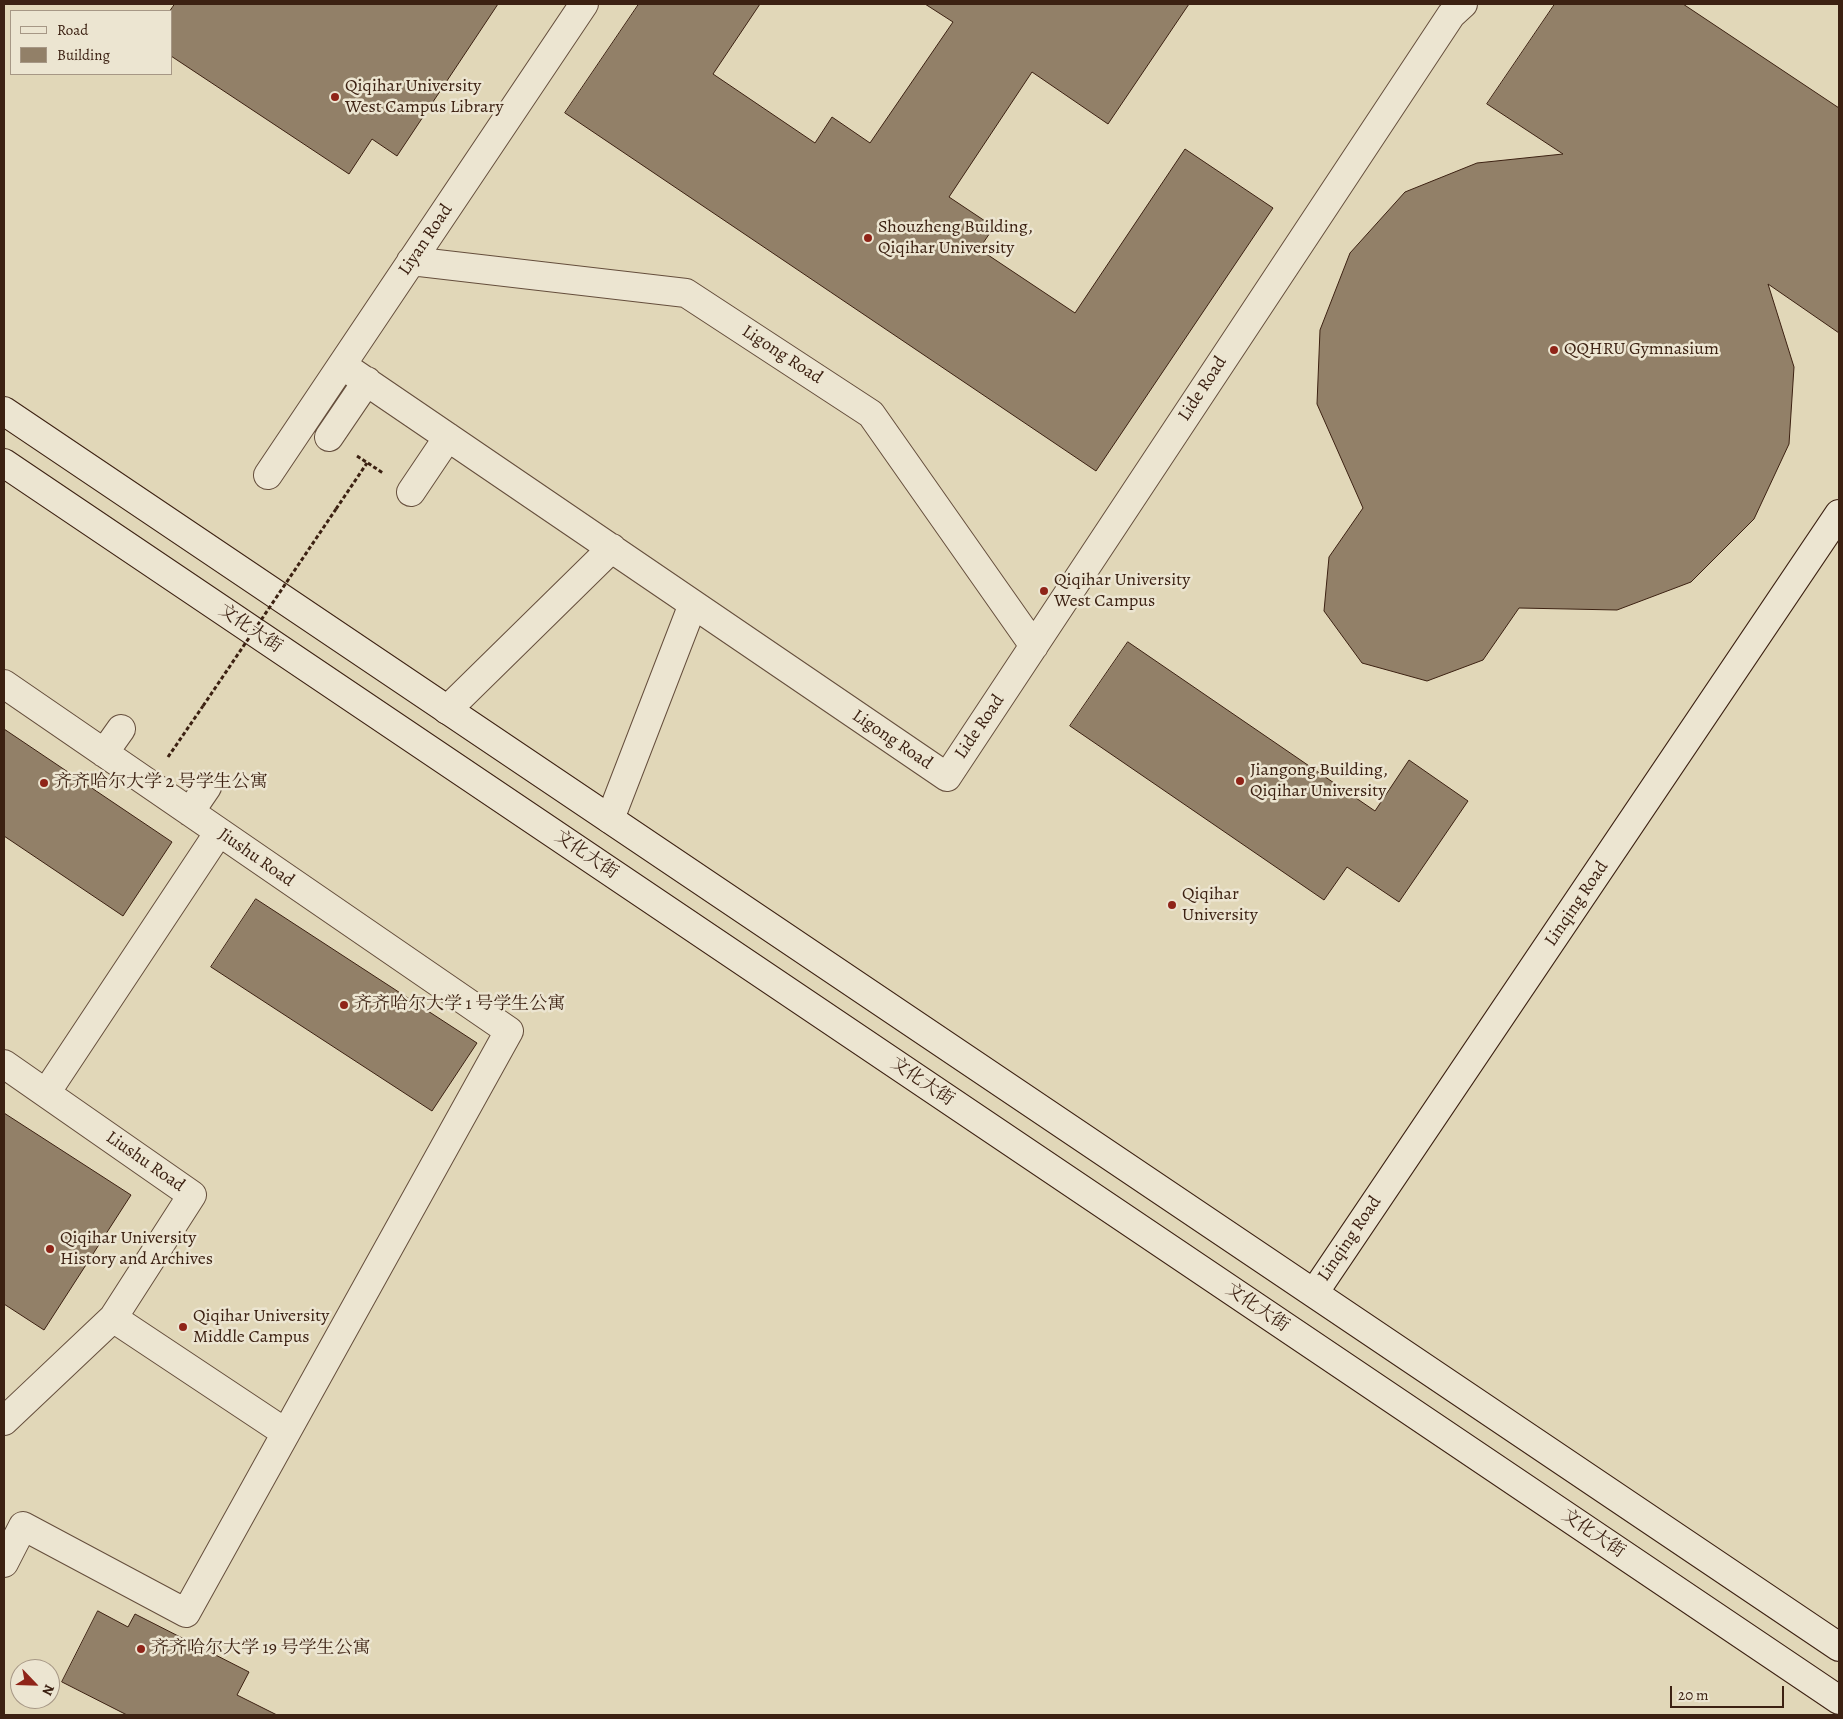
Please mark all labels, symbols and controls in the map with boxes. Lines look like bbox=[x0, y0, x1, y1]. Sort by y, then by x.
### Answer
legend bbox=[10, 10, 172, 75]
text: Road bbox=[57, 20, 88, 40]
text: Building bbox=[57, 45, 110, 65]
place label: Qiqihar University West Campus Library bbox=[345, 76, 504, 118]
marker: Qiqihar University West Campus Library bbox=[329, 91, 341, 103]
street label: Liyan Road bbox=[394, 200, 458, 280]
place label: Shouzheng Building, Qiqihar University bbox=[878, 217, 1033, 260]
marker: Shouzheng Building, Qiqihar University bbox=[862, 232, 874, 244]
street label: Ligong Road bbox=[737, 321, 827, 389]
place label: QQHRU Gymnasium bbox=[1564, 339, 1719, 361]
marker: QQHRU Gymnasium bbox=[1548, 344, 1560, 356]
street label: Lide Road bbox=[1174, 353, 1232, 425]
place label: Qiqihar University West Campus bbox=[1054, 570, 1190, 612]
marker: Qiqihar University West Campus bbox=[1038, 585, 1050, 597]
street label: 文化大街 bbox=[214, 600, 286, 658]
street label: Lide Road bbox=[951, 691, 1009, 763]
street label: Ligong Road bbox=[848, 705, 936, 775]
place label: Jiangong Building, Qiqihar University bbox=[1250, 760, 1388, 802]
place label: 齐齐哈尔大学 2 号学生公寓 bbox=[54, 772, 268, 794]
marker: Jiangong Building, Qiqihar University bbox=[1234, 775, 1246, 787]
marker: 齐齐哈尔大学 2 号学生公寓 bbox=[38, 777, 50, 789]
street label: Jiushu Road bbox=[214, 824, 298, 892]
street label: 文化大街 bbox=[550, 826, 622, 884]
street label: Linqing Road bbox=[1541, 857, 1613, 951]
place label: Qiqihar University bbox=[1182, 884, 1258, 926]
marker: Qiqihar University bbox=[1166, 899, 1178, 911]
place label: 齐齐哈尔大学 1 号学生公寓 bbox=[354, 994, 565, 1016]
marker: 齐齐哈尔大学 1 号学生公寓 bbox=[338, 999, 350, 1011]
street label: 文化大街 bbox=[886, 1053, 958, 1111]
street label: Liushu Road bbox=[101, 1127, 189, 1197]
street label: Linqing Road bbox=[1314, 1192, 1386, 1286]
place label: Qiqihar University History and Archives bbox=[60, 1228, 213, 1270]
marker: Qiqihar University History and Archives bbox=[44, 1243, 56, 1255]
street label: 文化大街 bbox=[1221, 1279, 1293, 1337]
place label: Qiqihar University Middle Campus bbox=[193, 1306, 329, 1348]
marker: Qiqihar University Middle Campus bbox=[177, 1321, 189, 1333]
street label: 文化大街 bbox=[1557, 1505, 1629, 1563]
place label: 齐齐哈尔大学 19 号学生公寓 bbox=[151, 1638, 370, 1660]
marker: 齐齐哈尔大学 19 号学生公寓 bbox=[135, 1643, 147, 1655]
north arrow bbox=[10, 1659, 60, 1709]
scale bar bbox=[1673, 1676, 1787, 1708]
text: N bbox=[37, 1681, 59, 1698]
text: 20 m bbox=[1678, 1685, 1709, 1705]

